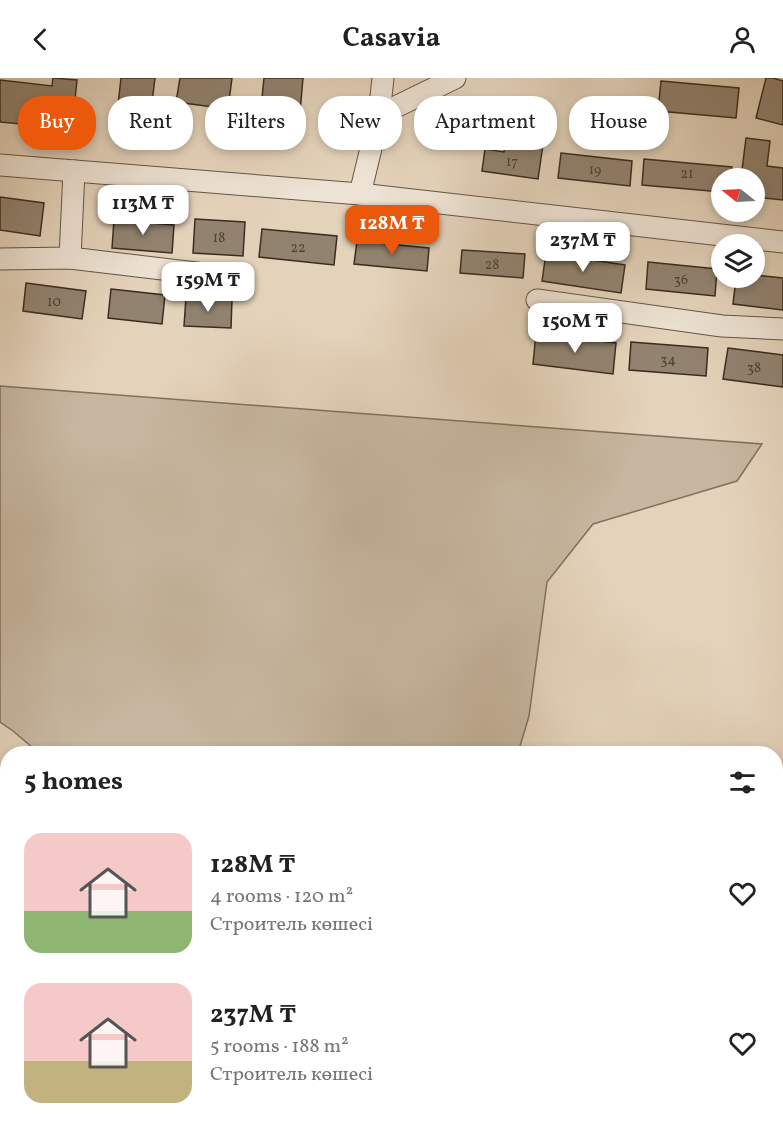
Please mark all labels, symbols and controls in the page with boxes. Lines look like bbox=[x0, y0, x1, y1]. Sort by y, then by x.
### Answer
text: Casavia bbox=[343, 20, 440, 58]
icon: back bbox=[24, 23, 57, 56]
icon: person bbox=[726, 23, 759, 56]
chip: Buy bbox=[18, 96, 96, 150]
chip: Rent bbox=[108, 96, 193, 150]
chip: Filters bbox=[205, 96, 306, 150]
chip: New bbox=[318, 96, 402, 150]
chip: Apartment bbox=[414, 96, 557, 150]
chip: House bbox=[569, 96, 669, 150]
house number: 17 bbox=[506, 153, 518, 172]
house number: 19 bbox=[589, 161, 601, 180]
house number: 21 bbox=[681, 165, 693, 184]
north arrow bbox=[711, 168, 765, 222]
map controls bbox=[711, 168, 765, 288]
pin: 113M ₸ bbox=[94, 185, 192, 236]
text: 113M ₸ bbox=[112, 190, 174, 218]
pin: 128M ₸ bbox=[343, 205, 441, 256]
text: 128M ₸ bbox=[359, 210, 425, 238]
pin: 237M ₸ bbox=[534, 222, 632, 273]
text: 237M ₸ bbox=[550, 227, 616, 255]
house number: 18 bbox=[213, 229, 225, 248]
button: layers bbox=[711, 234, 765, 288]
house number: 22 bbox=[290, 239, 306, 258]
house number: 28 bbox=[485, 256, 499, 275]
pin: 159M ₸ bbox=[159, 262, 257, 313]
text: 159M ₸ bbox=[176, 267, 240, 295]
house number: 36 bbox=[674, 271, 688, 290]
house number: 10 bbox=[47, 293, 61, 312]
pin: 150M ₸ bbox=[526, 303, 624, 354]
text: 150M ₸ bbox=[542, 308, 608, 336]
house number: 34 bbox=[660, 351, 676, 370]
house number: 38 bbox=[747, 359, 761, 378]
text: 5 homes bbox=[24, 764, 123, 800]
icon: filters bbox=[726, 766, 759, 799]
text: 128M ₸ bbox=[210, 847, 296, 883]
icon: home bbox=[72, 857, 144, 929]
icon: heart bbox=[726, 877, 759, 910]
text: 4 rooms · 120 m² bbox=[210, 883, 353, 911]
text: Строитель көшесі bbox=[210, 911, 373, 939]
text: 237M ₸ bbox=[210, 997, 296, 1033]
icon: home bbox=[72, 1007, 144, 1079]
icon: heart bbox=[726, 1027, 759, 1060]
text: 5 rooms · 188 m² bbox=[210, 1033, 349, 1061]
text: Строитель көшесі bbox=[210, 1061, 373, 1089]

